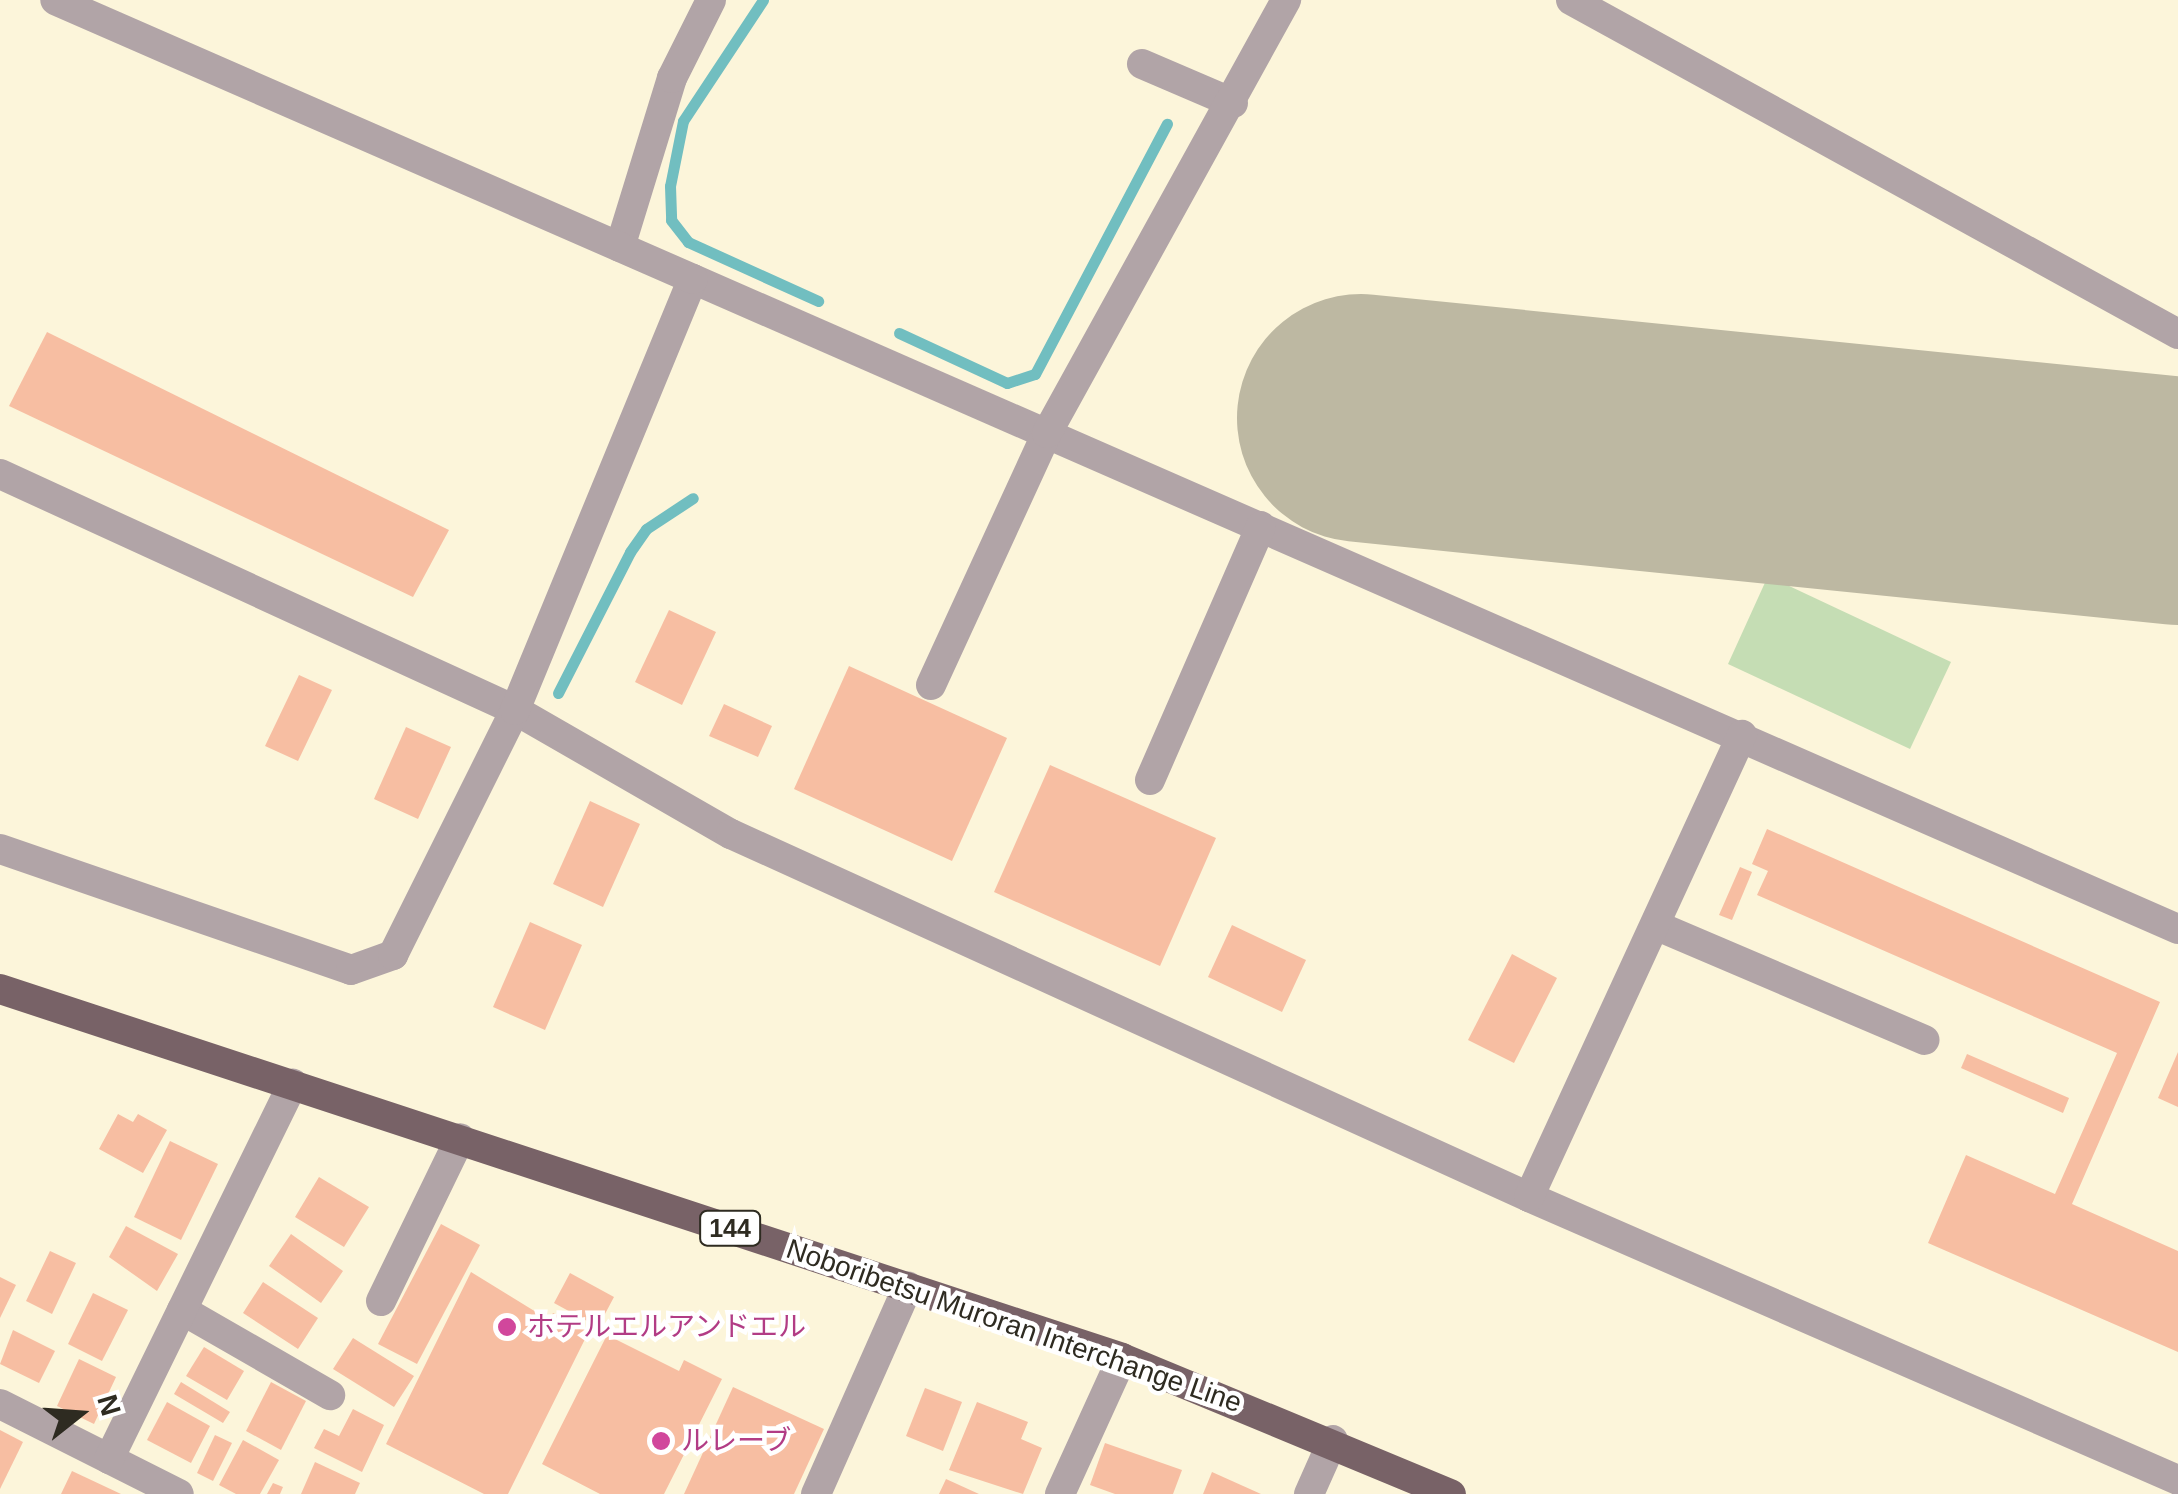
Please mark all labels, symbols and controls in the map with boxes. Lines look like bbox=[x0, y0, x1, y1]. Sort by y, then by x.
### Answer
road number: 144 bbox=[698, 1208, 762, 1248]
street label: Noboribetsu Muroran Interchange Line bbox=[782, 1232, 1246, 1420]
place label: ホテルエルアンドエル bbox=[527, 1310, 807, 1344]
marker: ホテルエルアンドエル bbox=[496, 1316, 518, 1338]
north arrow bbox=[30, 1364, 130, 1464]
text: N bbox=[91, 1391, 127, 1419]
place label: ルレーブ bbox=[681, 1424, 793, 1458]
marker: ルレーブ bbox=[650, 1430, 672, 1452]

